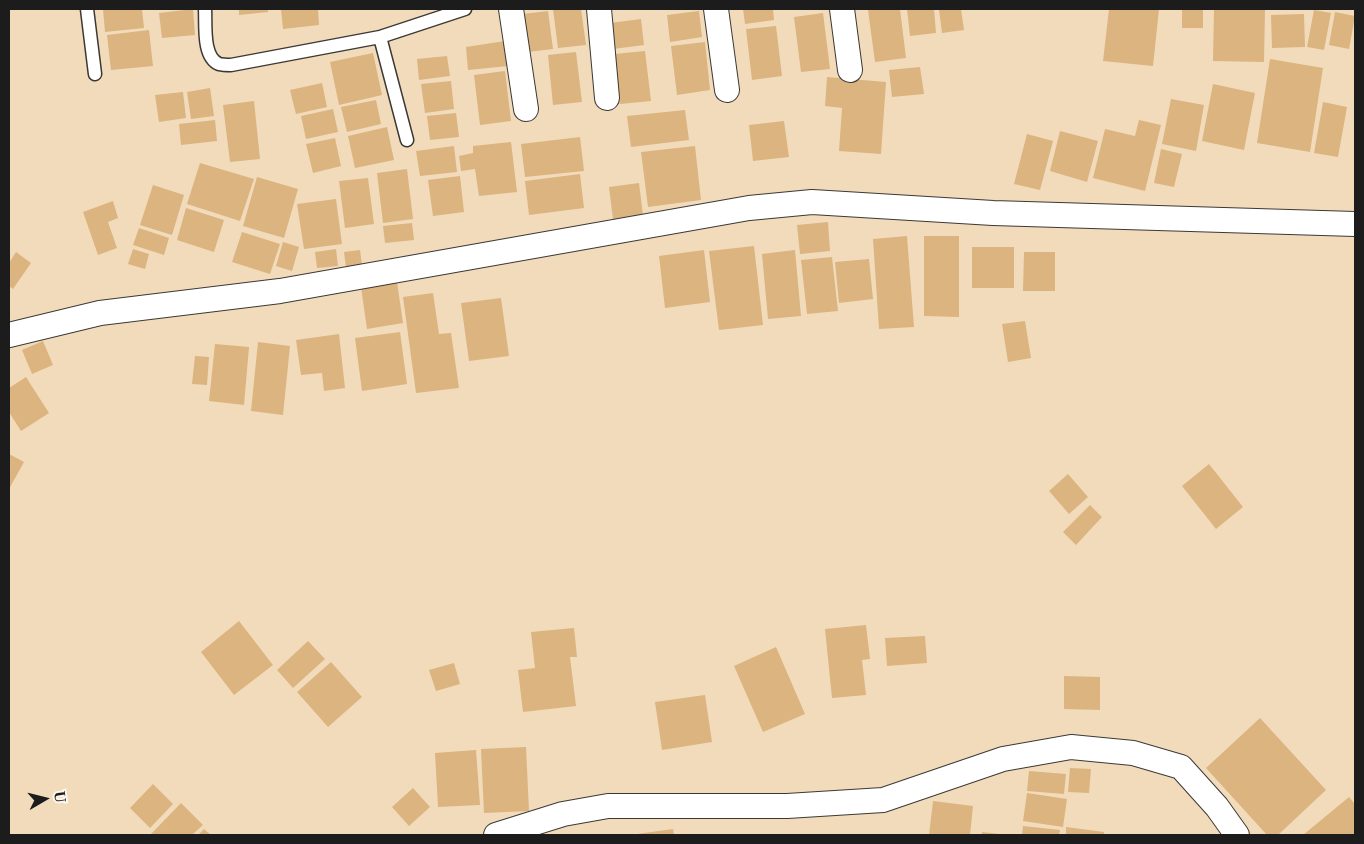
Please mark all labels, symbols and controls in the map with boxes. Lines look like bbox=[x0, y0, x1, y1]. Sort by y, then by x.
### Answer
north arrow bbox=[20, 774, 70, 824]
text: U bbox=[50, 790, 70, 804]

